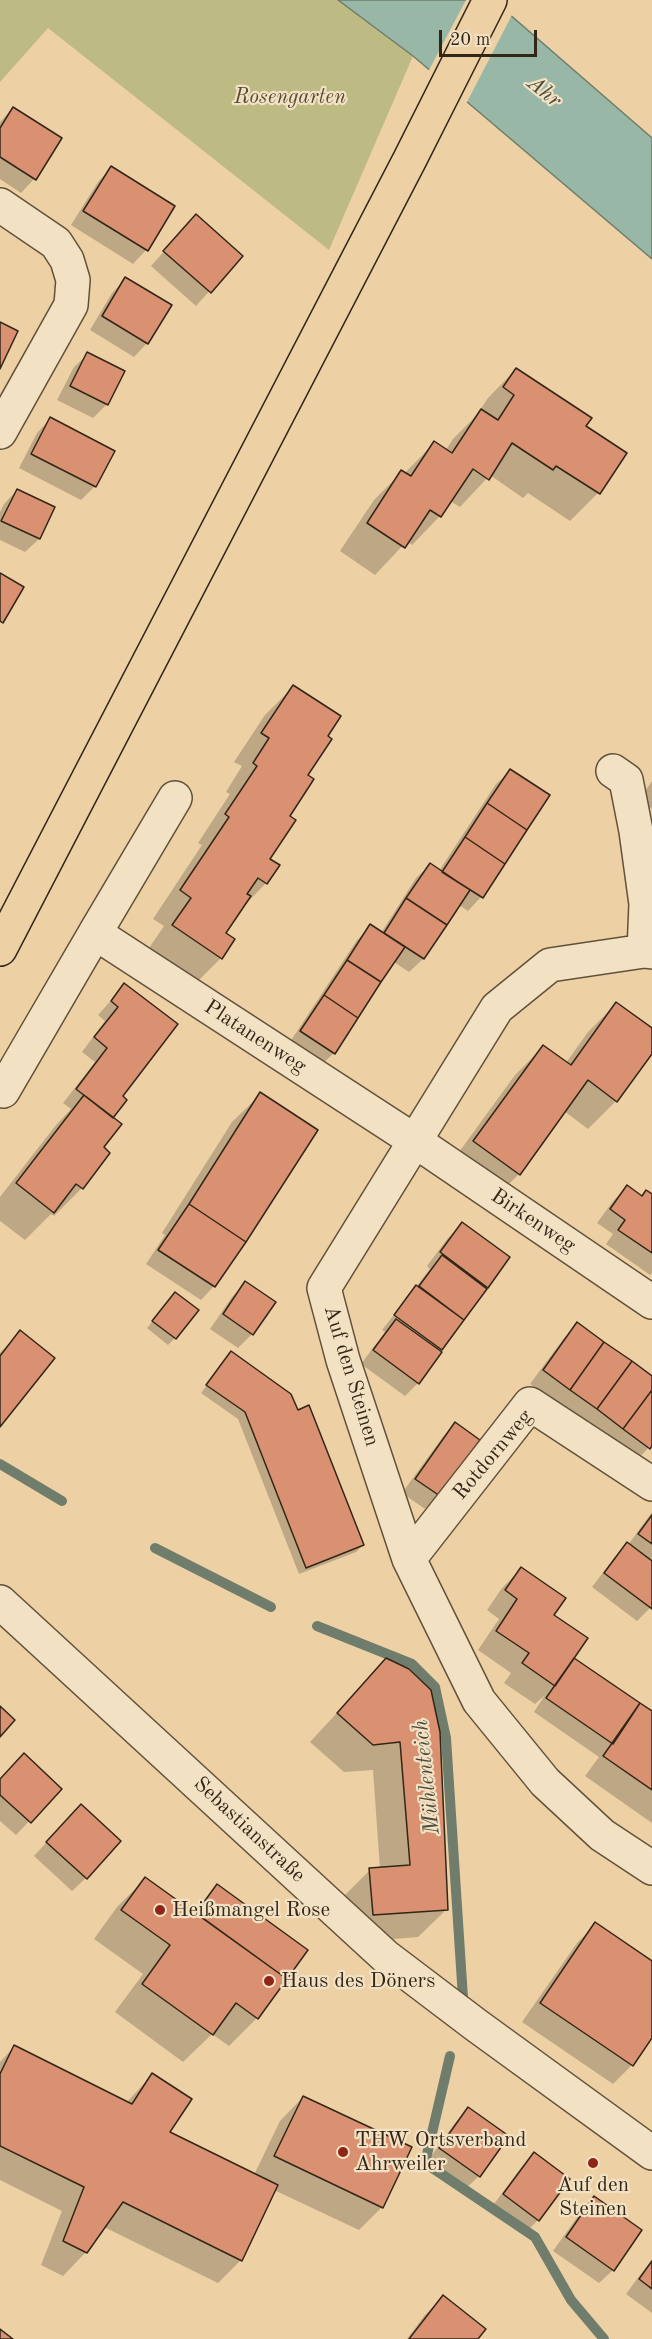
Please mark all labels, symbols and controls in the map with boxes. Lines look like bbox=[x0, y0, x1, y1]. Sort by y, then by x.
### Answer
scale bar bbox=[442, 18, 540, 56]
text: 20 m bbox=[450, 31, 490, 49]
water label: Ahr bbox=[521, 70, 567, 114]
park label: Rosengarten bbox=[234, 84, 346, 110]
street label: Platanenweg bbox=[199, 995, 311, 1079]
street label: Birkenweg bbox=[486, 1183, 580, 1259]
street label: Auf den Steinen bbox=[318, 1303, 384, 1449]
street label: Rotdornweg bbox=[448, 1405, 538, 1505]
water label: Mühlenteich bbox=[408, 1718, 446, 1836]
street label: Sebastianstraße bbox=[188, 1772, 310, 1888]
place label: Heißmangel Rose bbox=[172, 1897, 330, 1923]
marker: Heißmangel Rose bbox=[153, 1903, 167, 1917]
place label: Haus des Döners bbox=[281, 1968, 435, 1994]
marker: Haus des Döners bbox=[262, 1974, 276, 1988]
place label: THW Ortsverband Ahrweiler bbox=[355, 2127, 526, 2177]
marker: THW Ortsverband Ahrweiler bbox=[336, 2145, 350, 2159]
marker: Auf den Steinen bbox=[586, 2156, 600, 2170]
place label: Auf den Steinen bbox=[557, 2172, 629, 2222]

